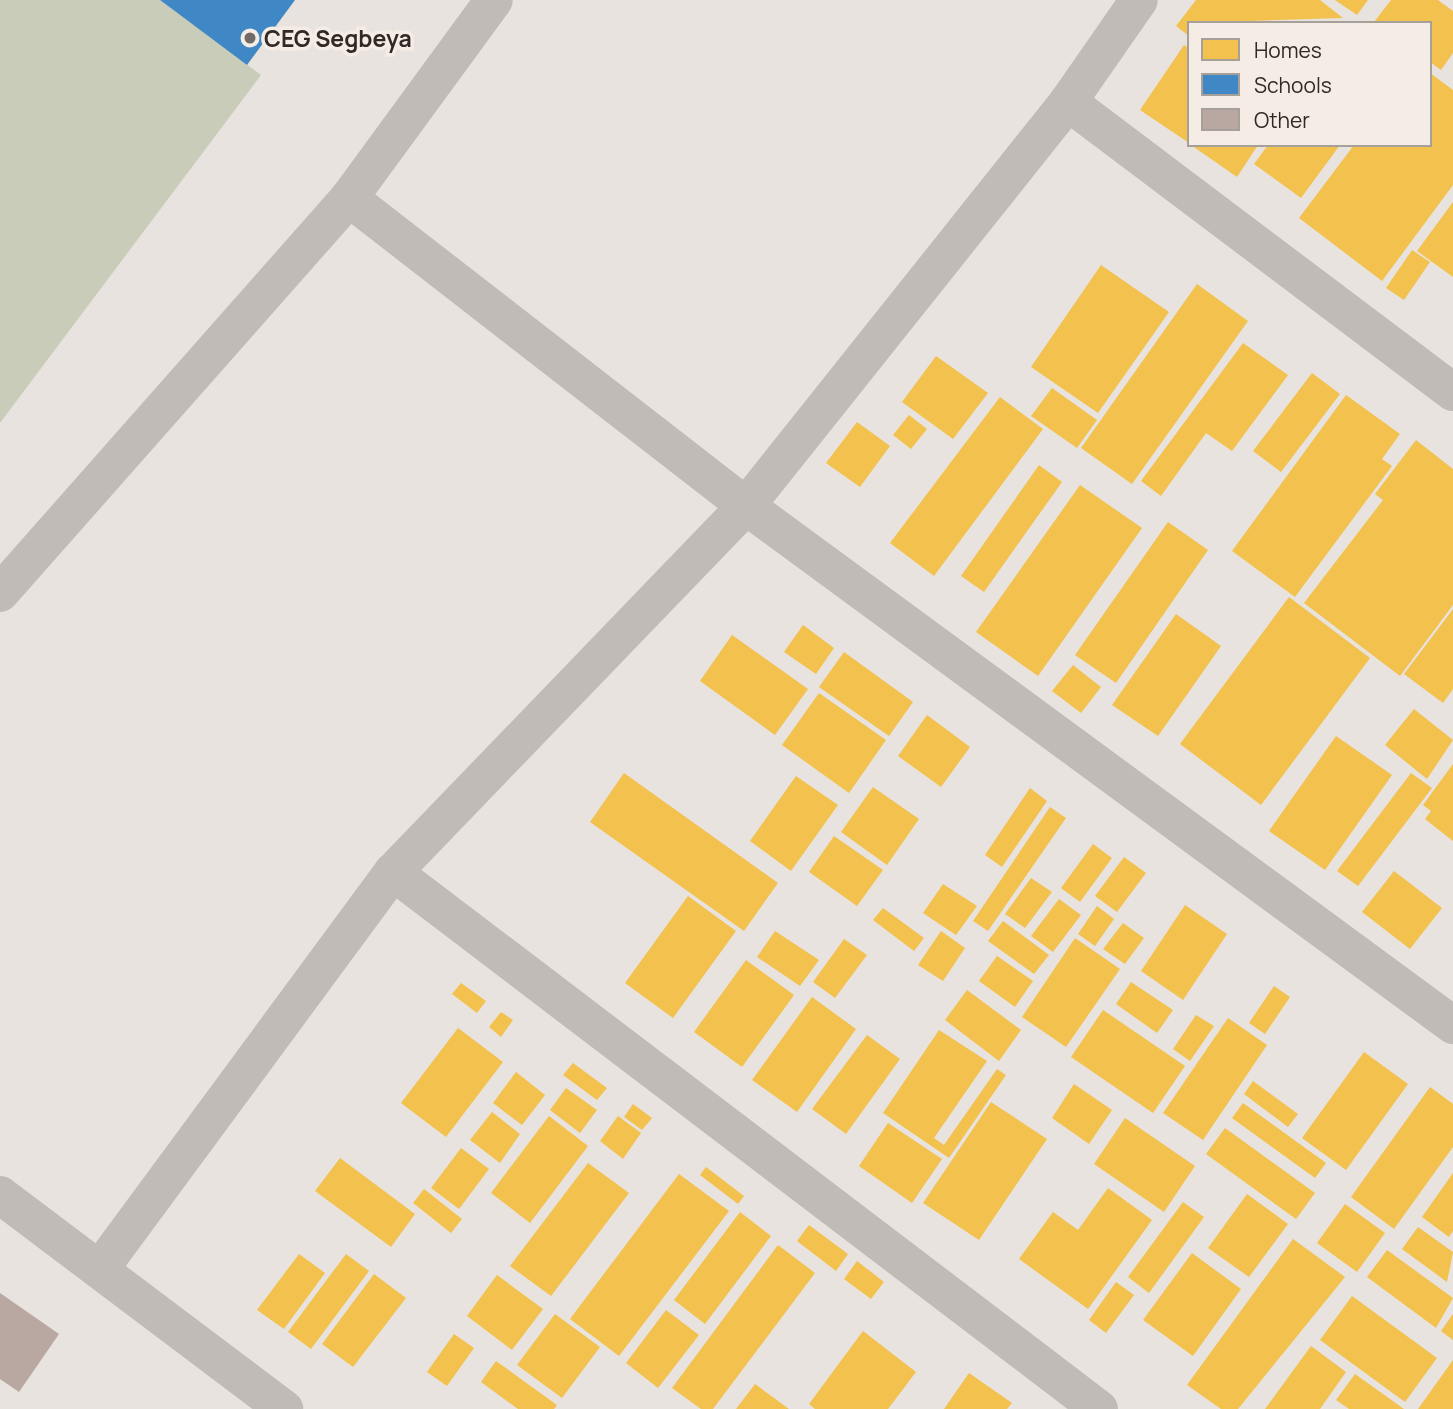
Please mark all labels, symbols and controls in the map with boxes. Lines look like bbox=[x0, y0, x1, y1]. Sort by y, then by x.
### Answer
legend bbox=[1187, 21, 1432, 147]
place label: CEG Segbeya bbox=[264, 24, 412, 52]
marker: CEG Segbeya bbox=[242, 30, 258, 46]
text: Homes bbox=[1254, 36, 1322, 64]
text: Schools bbox=[1254, 71, 1332, 99]
text: Other bbox=[1254, 106, 1310, 134]

